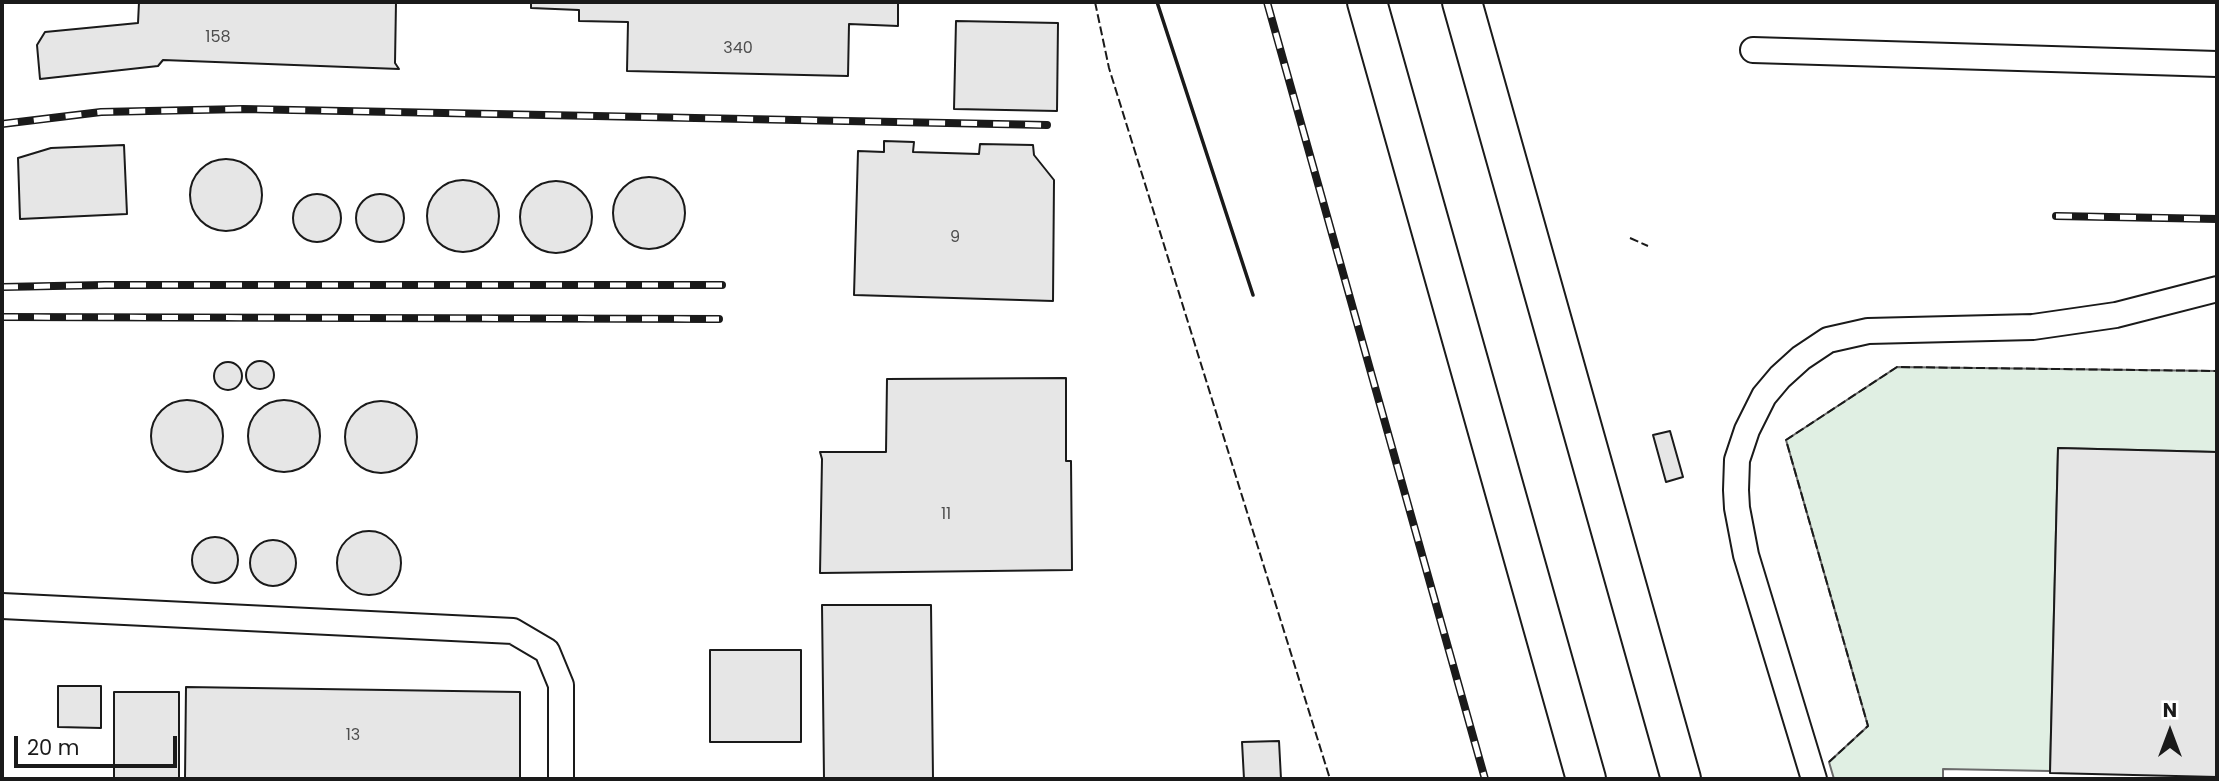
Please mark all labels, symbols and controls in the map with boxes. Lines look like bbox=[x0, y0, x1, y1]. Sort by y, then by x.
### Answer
house number: 158 bbox=[205, 28, 231, 48]
house number: 340 bbox=[723, 39, 753, 59]
house number: 9 bbox=[950, 228, 960, 248]
house number: 11 bbox=[941, 505, 951, 525]
north arrow bbox=[2135, 697, 2205, 767]
text: N bbox=[2163, 697, 2177, 724]
scale bar bbox=[18, 722, 180, 766]
house number: 13 bbox=[346, 726, 360, 746]
text: 20 m bbox=[27, 733, 80, 762]

